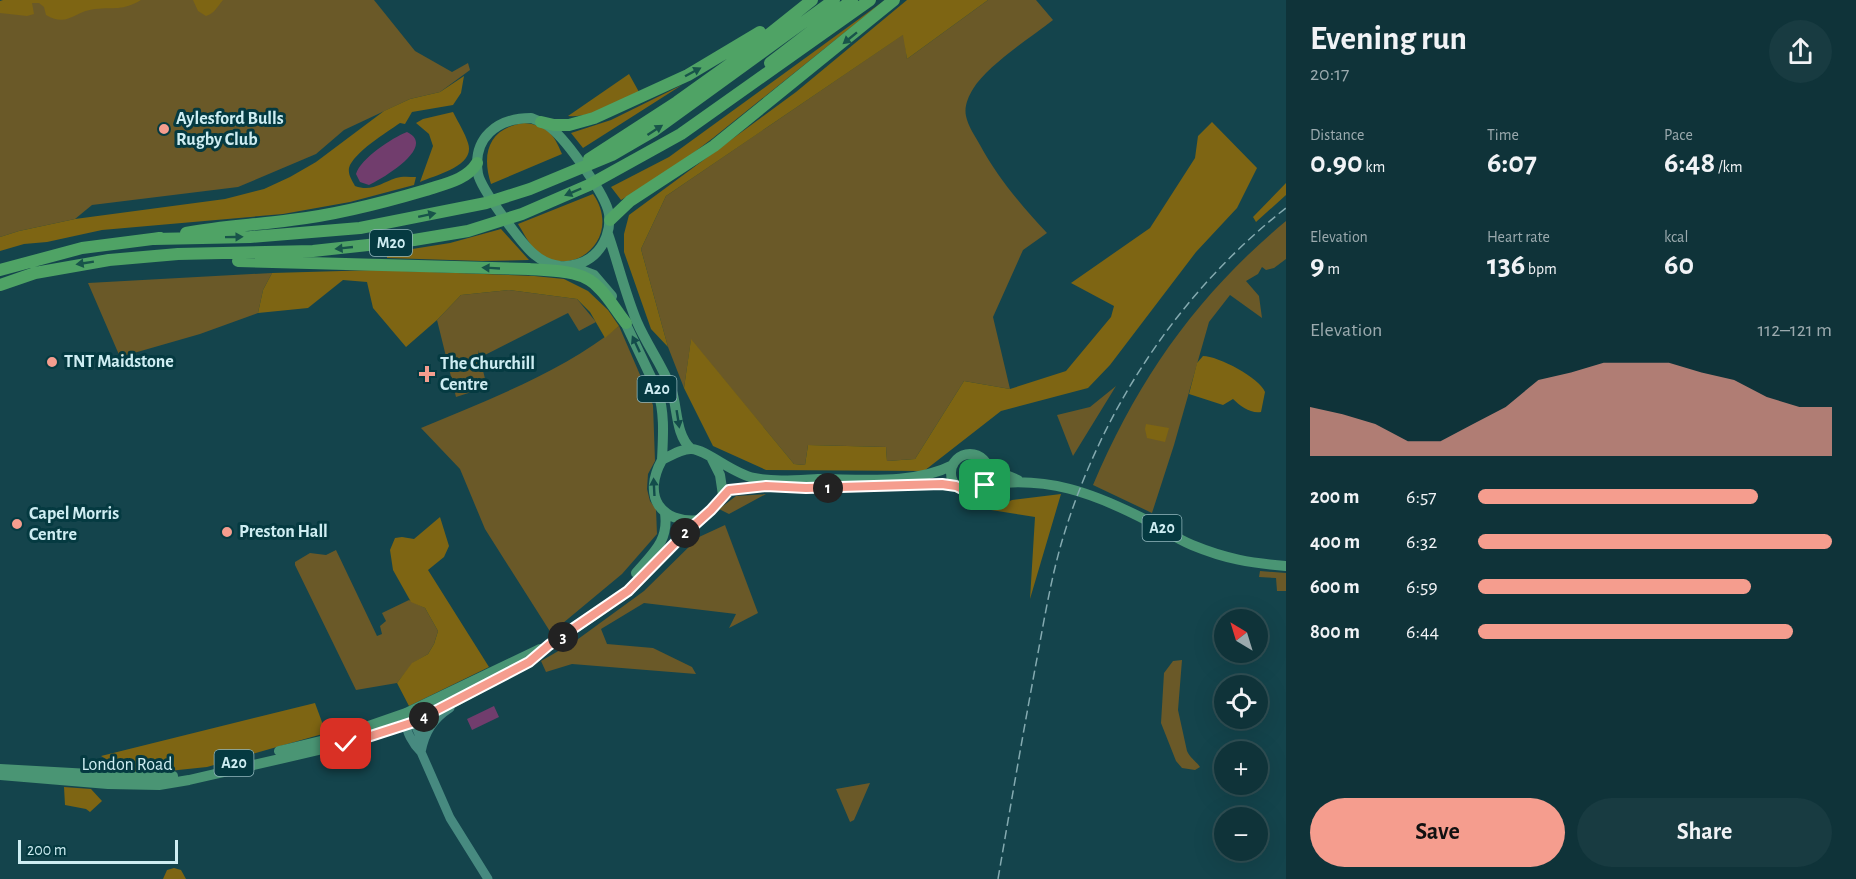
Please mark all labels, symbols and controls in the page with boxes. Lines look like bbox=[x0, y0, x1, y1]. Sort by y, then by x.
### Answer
button: share bbox=[1769, 20, 1832, 83]
text: Evening run bbox=[1310, 23, 1467, 56]
one-way arrow bbox=[842, 31, 857, 43]
text: 20:17 bbox=[1310, 64, 1349, 84]
one-way arrow bbox=[684, 68, 702, 78]
place label: Aylesford Bulls Rugby Club bbox=[176, 110, 284, 149]
marker: Aylesford Bulls Rugby Club bbox=[157, 122, 171, 136]
one-way arrow bbox=[647, 124, 663, 135]
text: Distance bbox=[1310, 127, 1364, 143]
text: Time bbox=[1487, 127, 1519, 143]
text: Pace bbox=[1664, 127, 1693, 143]
text: 0.90 bbox=[1310, 148, 1363, 178]
text: 6:07 bbox=[1487, 148, 1537, 178]
text: 6:48 bbox=[1664, 148, 1715, 178]
text: km bbox=[1363, 159, 1385, 175]
text: /km bbox=[1715, 159, 1743, 175]
one-way arrow bbox=[563, 187, 581, 197]
one-way arrow bbox=[418, 210, 436, 220]
text: Elevation bbox=[1310, 229, 1368, 245]
text: Heart rate bbox=[1487, 229, 1550, 245]
text: kcal bbox=[1664, 229, 1688, 245]
road number: M20 bbox=[370, 230, 412, 256]
one-way arrow bbox=[224, 233, 243, 242]
one-way arrow bbox=[334, 243, 353, 253]
text: 9 bbox=[1310, 250, 1325, 280]
text: 136 bbox=[1487, 250, 1525, 280]
text: 60 bbox=[1664, 250, 1694, 280]
one-way arrow bbox=[76, 259, 95, 268]
text: m bbox=[1325, 261, 1340, 277]
text: bpm bbox=[1525, 261, 1557, 277]
one-way arrow bbox=[481, 264, 500, 273]
text: Elevation bbox=[1310, 320, 1382, 340]
text: 112–121 m bbox=[1757, 320, 1832, 340]
one-way arrow bbox=[631, 335, 641, 353]
place label: TNT Maidstone bbox=[64, 353, 174, 371]
marker: TNT Maidstone bbox=[45, 355, 59, 369]
place label: The Churchill Centre bbox=[440, 355, 535, 394]
marker: The Churchill Centre bbox=[418, 365, 436, 383]
road number: A20 bbox=[638, 376, 676, 402]
one-way arrow bbox=[674, 410, 683, 429]
pin bbox=[959, 459, 1010, 510]
icon: arrive bbox=[968, 468, 1001, 501]
pin: 1 bbox=[813, 473, 843, 503]
one-way arrow bbox=[650, 477, 659, 496]
text: 1 bbox=[825, 480, 831, 496]
text: 200 m bbox=[1310, 487, 1359, 507]
text: 6:57 bbox=[1406, 487, 1437, 507]
place label: Capel Morris Centre bbox=[29, 505, 119, 544]
road number: A20 bbox=[1142, 515, 1182, 541]
marker: Capel Morris Centre bbox=[10, 517, 24, 531]
pin: 2 bbox=[670, 518, 700, 548]
place label: Preston Hall bbox=[239, 523, 328, 541]
marker: Preston Hall bbox=[220, 525, 234, 539]
text: 2 bbox=[681, 525, 689, 541]
text: 400 m bbox=[1310, 532, 1360, 552]
text: 6:32 bbox=[1406, 532, 1437, 552]
text: 600 m bbox=[1310, 577, 1360, 597]
text: 6:59 bbox=[1406, 577, 1438, 597]
north arrow bbox=[1214, 609, 1268, 663]
map controls bbox=[1214, 609, 1268, 861]
pin: 3 bbox=[548, 622, 578, 652]
text: 800 m bbox=[1310, 622, 1360, 642]
text: 6:44 bbox=[1406, 622, 1439, 642]
text: 3 bbox=[560, 629, 566, 645]
button: locate bbox=[1214, 675, 1268, 729]
pin: 4 bbox=[409, 702, 439, 732]
text: 4 bbox=[420, 709, 428, 725]
pin bbox=[320, 718, 371, 769]
icon: check bbox=[329, 727, 362, 760]
button: + bbox=[1214, 741, 1268, 795]
road number: A20 bbox=[214, 750, 254, 776]
street label: London Road bbox=[81, 756, 173, 774]
button: Save bbox=[1310, 798, 1565, 867]
button: Share bbox=[1577, 798, 1832, 867]
button: − bbox=[1214, 807, 1268, 861]
scale bar bbox=[18, 837, 178, 864]
text: 200 m bbox=[27, 842, 67, 858]

